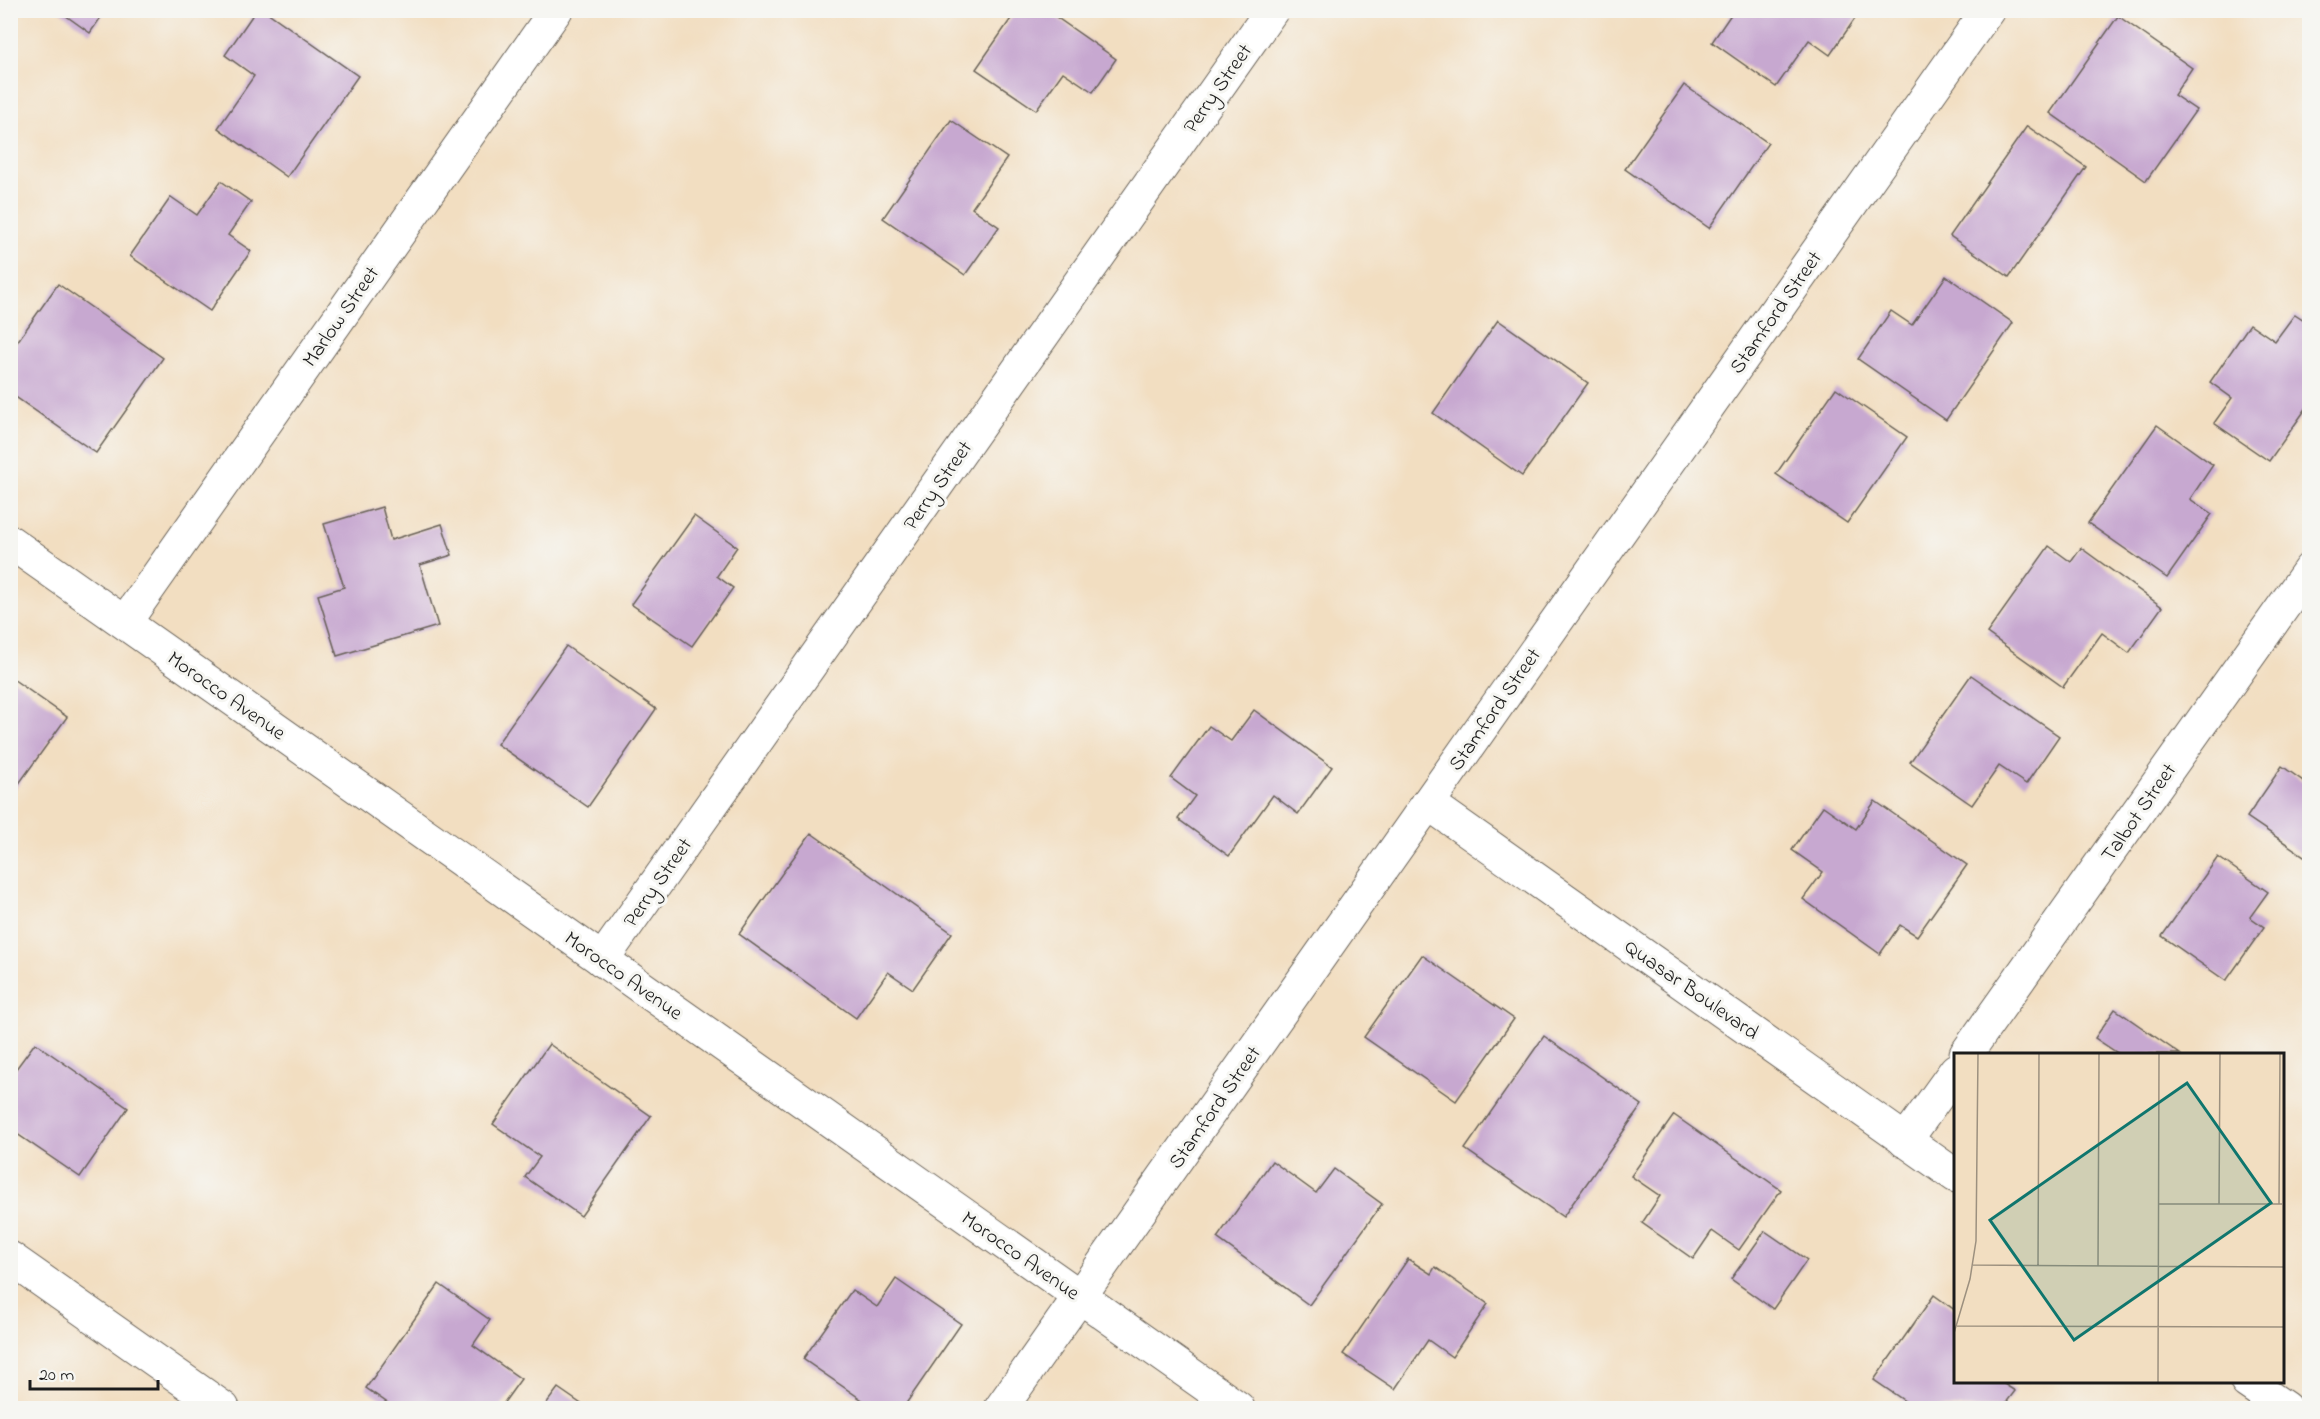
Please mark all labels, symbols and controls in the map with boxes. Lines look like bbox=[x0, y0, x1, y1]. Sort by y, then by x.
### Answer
street label: Perry Street bbox=[1177, 38, 1262, 141]
street label: Stamford Street bbox=[1723, 246, 1830, 381]
street label: Marlow Street bbox=[296, 261, 387, 374]
street label: Perry Street bbox=[897, 435, 982, 538]
street label: Stamford Street bbox=[1442, 643, 1549, 778]
street label: Morocco Avenue bbox=[160, 645, 292, 749]
street label: Talbot Street bbox=[2095, 758, 2185, 869]
street label: Perry Street bbox=[617, 832, 702, 935]
street label: Morocco Avenue bbox=[557, 925, 689, 1029]
street label: Quasar Boulevard bbox=[1617, 933, 1764, 1048]
street label: Stamford Street bbox=[1162, 1041, 1269, 1176]
inset map bbox=[1954, 1053, 2284, 1383]
street label: Morocco Avenue bbox=[954, 1205, 1086, 1309]
scale bar bbox=[30, 1353, 158, 1391]
text: 20 m bbox=[39, 1363, 74, 1389]

